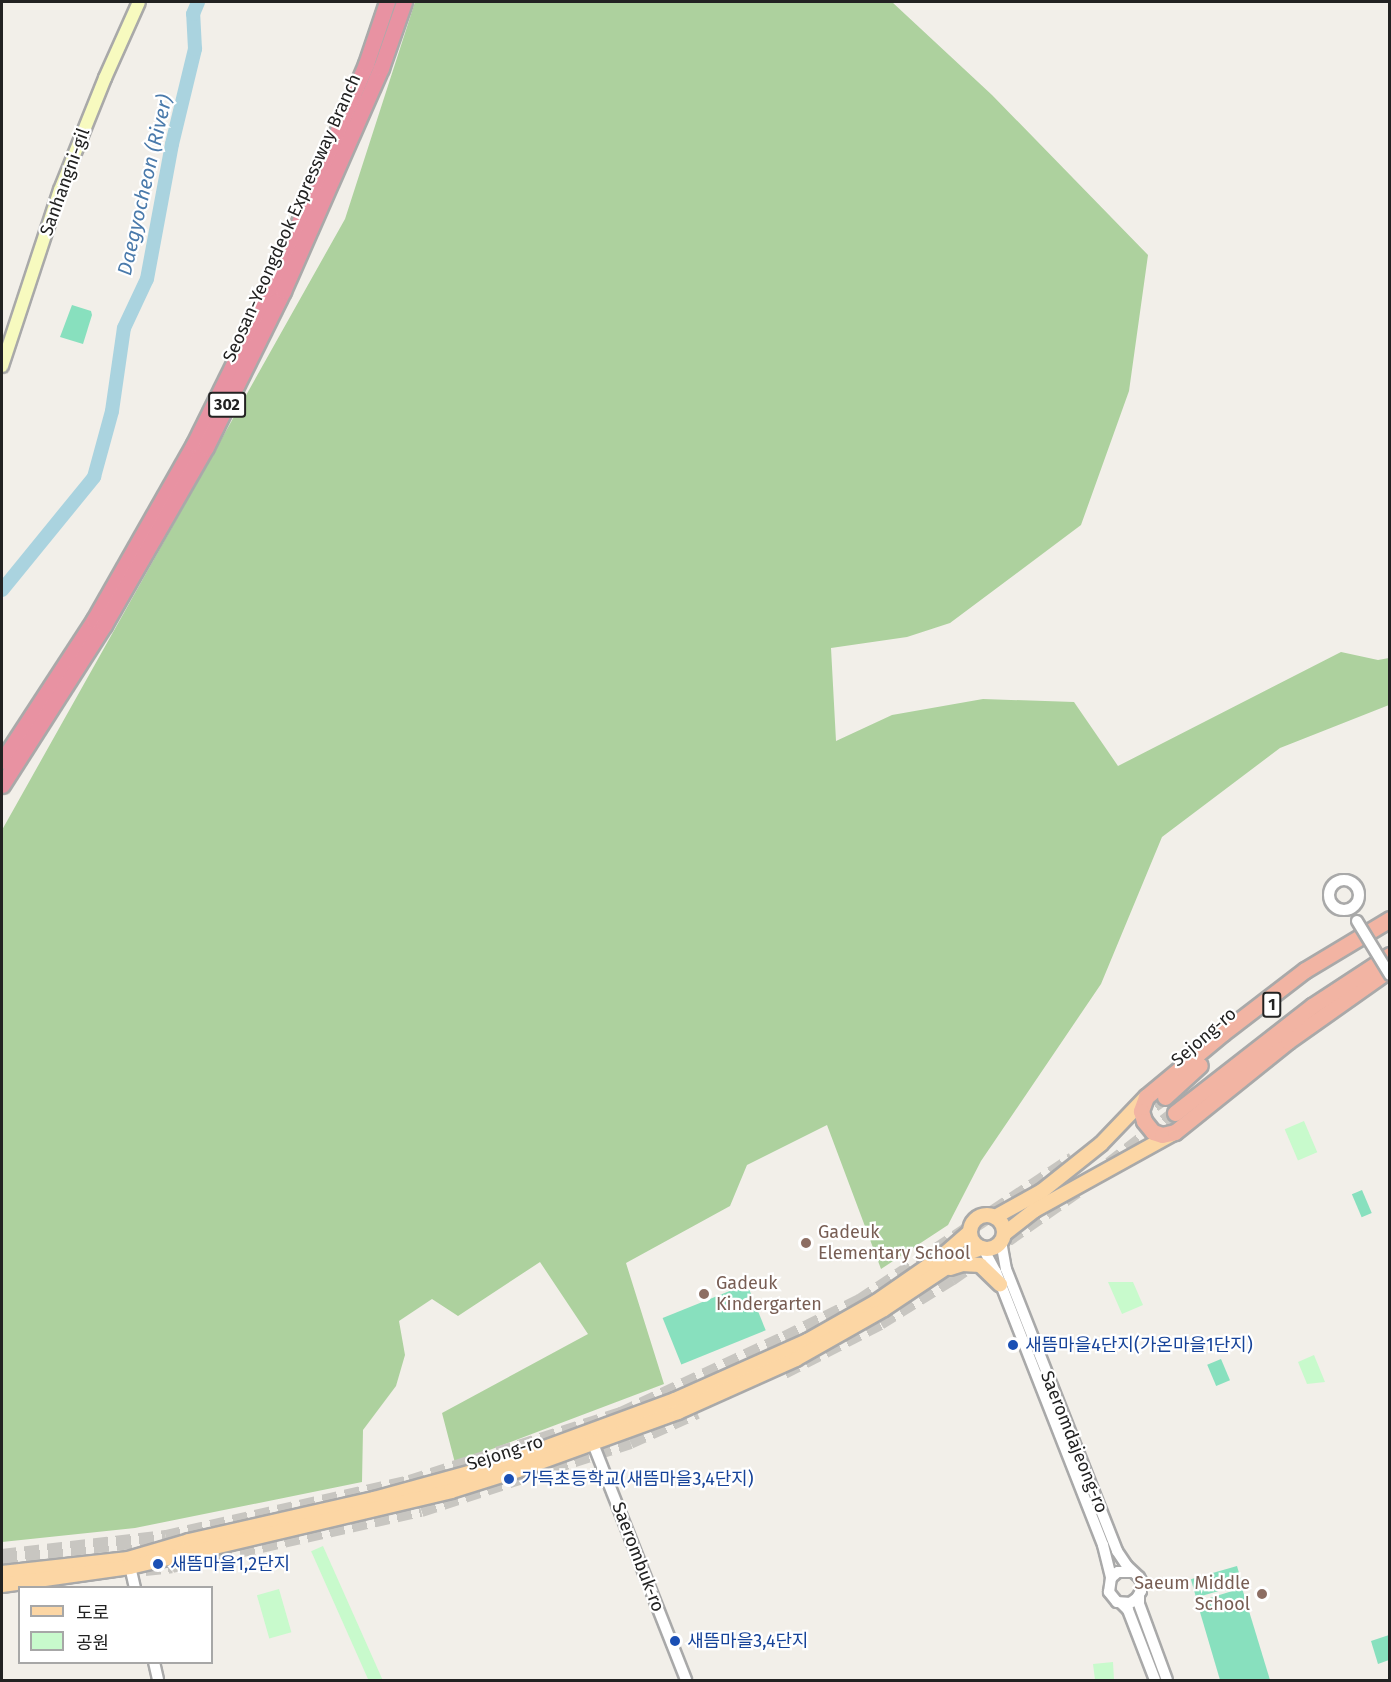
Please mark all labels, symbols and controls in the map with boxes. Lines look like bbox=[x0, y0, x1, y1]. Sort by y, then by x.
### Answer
street label: Seosan-Yeongdeok Expressway Branch bbox=[218, 71, 366, 365]
water label: Daegyocheon (River) bbox=[113, 92, 177, 278]
street label: Sanhangni-gil bbox=[36, 125, 94, 239]
road number: 302 bbox=[208, 392, 246, 418]
road number: 1 bbox=[1262, 992, 1282, 1018]
street label: Sejong-ro bbox=[1167, 1003, 1241, 1071]
place label: Gadeuk Elementary School bbox=[818, 1222, 970, 1264]
marker: Gadeuk Elementary School bbox=[799, 1236, 813, 1250]
place label: Gadeuk Kindergarten bbox=[716, 1273, 822, 1316]
marker: Gadeuk Kindergarten bbox=[697, 1287, 711, 1301]
place label: 새뜸마을4단지(가온마을1단지) bbox=[1025, 1334, 1253, 1356]
marker: 새뜸마을4단지(가온마을1단지) bbox=[1006, 1338, 1020, 1352]
street label: Saeromdajeong-ro bbox=[1036, 1368, 1112, 1516]
street label: Sejong-ro bbox=[464, 1431, 546, 1475]
place label: 가득초등학교(새뜸마을3,4단지) bbox=[521, 1468, 754, 1490]
marker: 가득초등학교(새뜸마을3,4단지) bbox=[502, 1472, 516, 1486]
street label: Saerombuk-ro bbox=[607, 1499, 669, 1615]
place label: 새뜸마을1,2단지 bbox=[170, 1553, 290, 1575]
marker: 새뜸마을1,2단지 bbox=[151, 1557, 165, 1571]
place label: Saeum Middle School bbox=[1134, 1573, 1250, 1616]
legend bbox=[18, 1586, 213, 1664]
marker: Saeum Middle School bbox=[1255, 1587, 1269, 1601]
text: 도로 bbox=[76, 1602, 109, 1624]
place label: 새뜸마을3,4단지 bbox=[687, 1630, 809, 1652]
text: 공원 bbox=[76, 1632, 109, 1654]
marker: 새뜸마을3,4단지 bbox=[668, 1634, 682, 1648]

